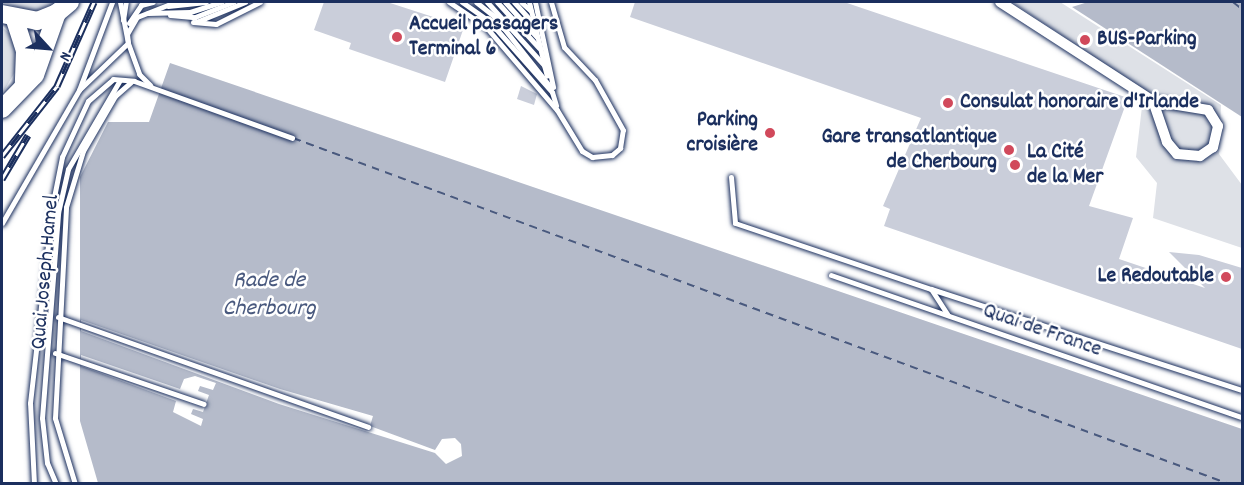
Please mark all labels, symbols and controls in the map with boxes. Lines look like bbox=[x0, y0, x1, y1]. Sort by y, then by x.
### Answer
place label: Accueil passagers Terminal 6 bbox=[409, 11, 558, 62]
north arrow bbox=[18, 18, 78, 78]
place label: BUS-Parking bbox=[1097, 27, 1197, 53]
marker: Accueil passagers Terminal 6 bbox=[390, 30, 404, 44]
marker: BUS-Parking bbox=[1078, 33, 1092, 47]
text: N bbox=[53, 48, 77, 65]
place label: Consulat honoraire d'Irlande bbox=[960, 90, 1199, 116]
marker: Consulat honoraire d'Irlande bbox=[941, 96, 955, 110]
place label: Parking croisière bbox=[687, 107, 758, 158]
place label: Gare transatlantique de Cherbourg bbox=[821, 124, 997, 176]
marker: Parking croisière bbox=[763, 126, 777, 140]
place label: La Cité de la Mer bbox=[1027, 139, 1103, 190]
marker: Gare transatlantique de Cherbourg bbox=[1002, 143, 1016, 157]
marker: La Cité de la Mer bbox=[1008, 158, 1022, 172]
street label: Quai Joseph Hamel bbox=[26, 193, 66, 351]
place label: Le Redoutable bbox=[1097, 264, 1214, 290]
water label: Rade de Cherbourg bbox=[222, 268, 316, 324]
marker: Le Redoutable bbox=[1219, 270, 1233, 284]
street label: Quai de France bbox=[979, 298, 1105, 364]

